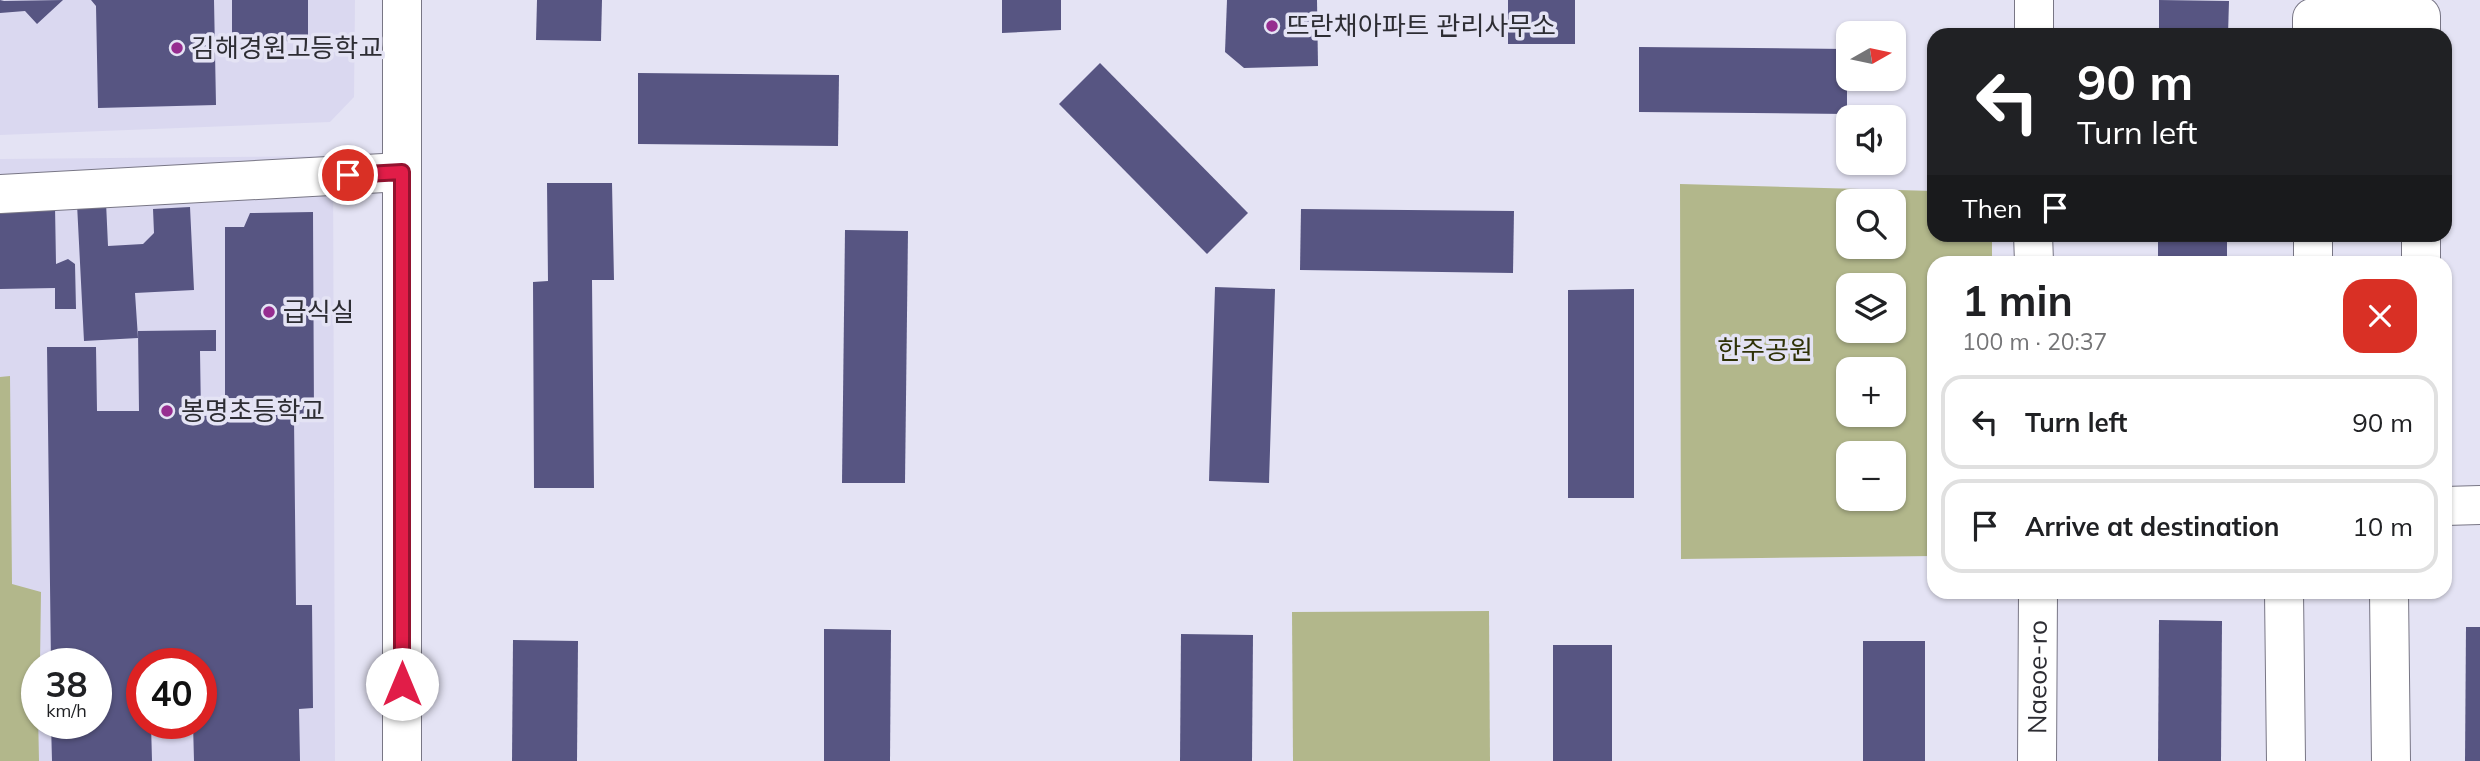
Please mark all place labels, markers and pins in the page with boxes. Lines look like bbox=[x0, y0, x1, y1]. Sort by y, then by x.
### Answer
place label: 뜨란채아파트 관리사무소 bbox=[1286, 9, 1556, 42]
marker: 뜨란채아파트 관리사무소 bbox=[1264, 18, 1280, 34]
place label: 김해경원고등학교 bbox=[191, 31, 382, 64]
marker: 김해경원고등학교 bbox=[169, 40, 185, 56]
pin bbox=[318, 145, 378, 205]
place label: 급식실 bbox=[283, 295, 355, 328]
marker: 급식실 bbox=[261, 304, 277, 320]
place label: 봉명초등학교 bbox=[181, 394, 325, 427]
marker: 봉명초등학교 bbox=[159, 403, 175, 419]

